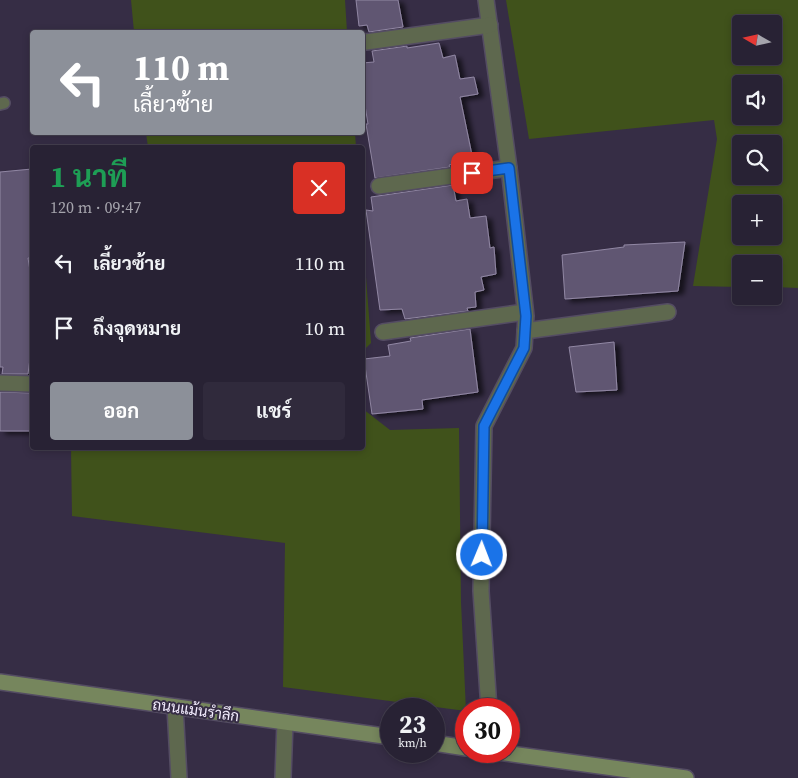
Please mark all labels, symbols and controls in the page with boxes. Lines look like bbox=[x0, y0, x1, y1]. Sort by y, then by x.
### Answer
north arrow bbox=[732, 15, 782, 65]
map controls bbox=[732, 15, 782, 305]
text: 110 m bbox=[133, 44, 229, 92]
icon: left bbox=[50, 50, 115, 115]
button: sound bbox=[732, 75, 782, 125]
text: เลี้ยวซ้าย bbox=[133, 89, 213, 119]
button: search bbox=[732, 135, 782, 185]
pin bbox=[451, 152, 493, 194]
text: 1 นาที bbox=[50, 156, 128, 197]
icon: arrive bbox=[458, 159, 486, 187]
button: close bbox=[293, 162, 345, 214]
button: + bbox=[732, 195, 782, 245]
text: 120 m · 09:47 bbox=[50, 196, 141, 218]
icon: left bbox=[50, 249, 78, 277]
text: เลี้ยวซ้าย bbox=[93, 250, 165, 276]
text: 110 m bbox=[295, 250, 345, 276]
button: − bbox=[732, 255, 782, 305]
icon: arrive bbox=[50, 314, 78, 342]
text: ถึงจุดหมาย bbox=[93, 315, 181, 341]
text: 10 m bbox=[304, 315, 345, 341]
button: ออก bbox=[50, 382, 193, 440]
button: แชร์ bbox=[203, 382, 345, 440]
position arrow bbox=[455, 528, 507, 580]
street label: ถนนแม้นรำลึก bbox=[151, 694, 241, 726]
speed limit sign: 30 bbox=[455, 698, 520, 763]
text: 23 bbox=[399, 707, 426, 741]
text: km/h bbox=[398, 735, 427, 751]

